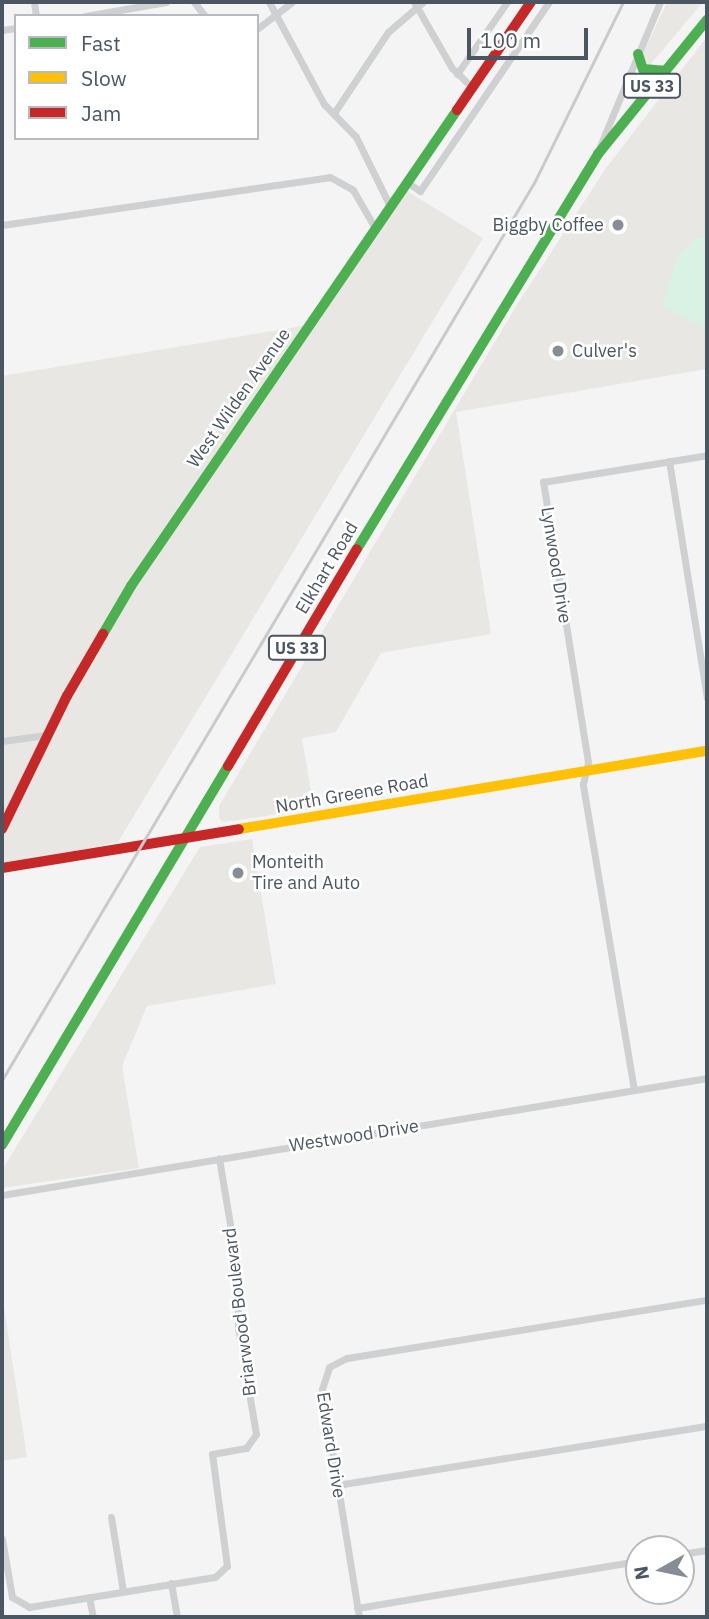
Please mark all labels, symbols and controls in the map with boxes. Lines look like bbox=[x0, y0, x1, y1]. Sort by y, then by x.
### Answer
legend bbox=[14, 14, 259, 140]
scale bar bbox=[471, 14, 592, 58]
text: 100 m bbox=[480, 26, 541, 54]
text: Fast bbox=[81, 29, 121, 57]
text: Slow bbox=[81, 64, 127, 92]
road number: US 33 bbox=[622, 74, 682, 99]
text: Jam bbox=[81, 99, 121, 127]
place label: Biggby Coffee bbox=[493, 214, 604, 236]
marker: Biggby Coffee bbox=[610, 217, 626, 233]
street label: West Wilden Avenue bbox=[183, 324, 295, 472]
place label: Culver's bbox=[572, 340, 637, 362]
marker: Culver's bbox=[550, 343, 566, 359]
street label: Lynwood Drive bbox=[536, 505, 576, 625]
street label: Elkhart Road bbox=[291, 518, 363, 618]
road number: US 33 bbox=[267, 636, 327, 660]
street label: North Greene Road bbox=[274, 770, 430, 818]
place label: Monteith Tire and Auto bbox=[252, 852, 360, 894]
marker: Monteith Tire and Auto bbox=[230, 865, 246, 881]
street label: Westwood Drive bbox=[288, 1115, 420, 1157]
street label: Briarwood Boulevard bbox=[219, 1226, 261, 1398]
street label: Edward Drive bbox=[312, 1390, 350, 1500]
north arrow bbox=[625, 1535, 695, 1605]
text: N bbox=[628, 1564, 654, 1582]

